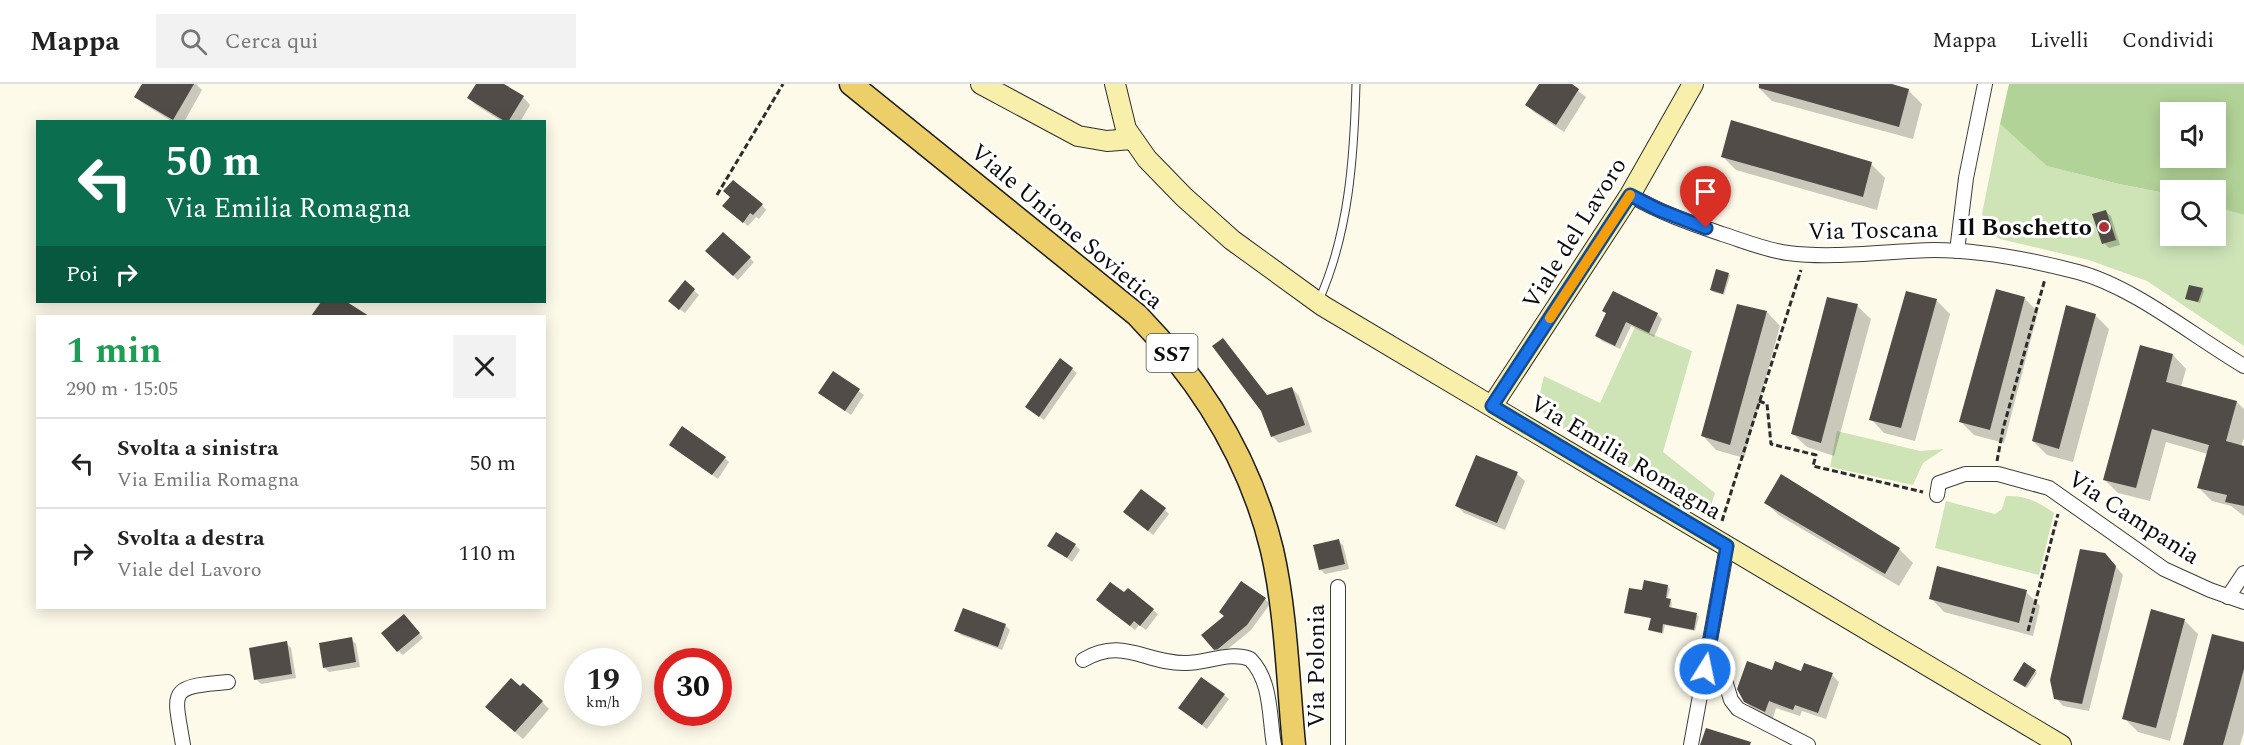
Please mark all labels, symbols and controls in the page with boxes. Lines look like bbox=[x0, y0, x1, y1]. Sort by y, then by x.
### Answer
search box bbox=[156, 14, 576, 68]
text: Mappa bbox=[30, 20, 120, 63]
icon: search bbox=[177, 25, 210, 58]
text: Cerca qui bbox=[225, 25, 318, 58]
text: Mappa bbox=[1932, 25, 1997, 57]
text: Livelli bbox=[2030, 25, 2089, 57]
text: Condividi bbox=[2122, 25, 2214, 57]
map controls bbox=[2160, 102, 2226, 246]
button: sound bbox=[2160, 102, 2226, 168]
text: 50 m bbox=[165, 131, 260, 194]
street label: Viale Unione Sovietica bbox=[962, 135, 1171, 319]
icon: left bbox=[66, 144, 144, 222]
street label: Viale del Lavoro bbox=[1514, 150, 1636, 317]
pin bbox=[1680, 166, 1731, 228]
icon: arrive bbox=[1689, 175, 1722, 208]
button: search bbox=[2160, 180, 2226, 246]
text: Via Emilia Romagna bbox=[165, 188, 411, 230]
place label: Il Boschetto bbox=[1958, 210, 2092, 246]
street label: Via Toscana bbox=[1808, 212, 1939, 250]
marker: Il Boschetto bbox=[2097, 220, 2111, 234]
text: Poi bbox=[66, 258, 98, 291]
icon: right bbox=[110, 258, 143, 291]
text: 1 min bbox=[66, 324, 162, 379]
road number: SS7 bbox=[1146, 334, 1198, 372]
button: close bbox=[453, 335, 516, 398]
text: 290 m · 15:05 bbox=[66, 374, 178, 404]
street label: Via Emilia Romagna bbox=[1523, 386, 1729, 530]
text: Svolta a sinistra bbox=[117, 432, 279, 465]
icon: left bbox=[66, 447, 99, 480]
text: 50 m bbox=[470, 447, 516, 480]
street label: Via Campania bbox=[2060, 462, 2207, 574]
text: Via Emilia Romagna bbox=[117, 465, 299, 495]
text: Svolta a destra bbox=[117, 522, 264, 555]
icon: right bbox=[66, 537, 99, 570]
text: 110 m bbox=[459, 537, 516, 570]
text: Viale del Lavoro bbox=[117, 555, 262, 585]
street label: Via Polonia bbox=[1299, 604, 1335, 728]
position arrow bbox=[1673, 637, 1737, 701]
speed limit sign: 30 bbox=[654, 648, 732, 726]
text: 19 bbox=[586, 657, 620, 703]
text: km/h bbox=[586, 691, 620, 714]

